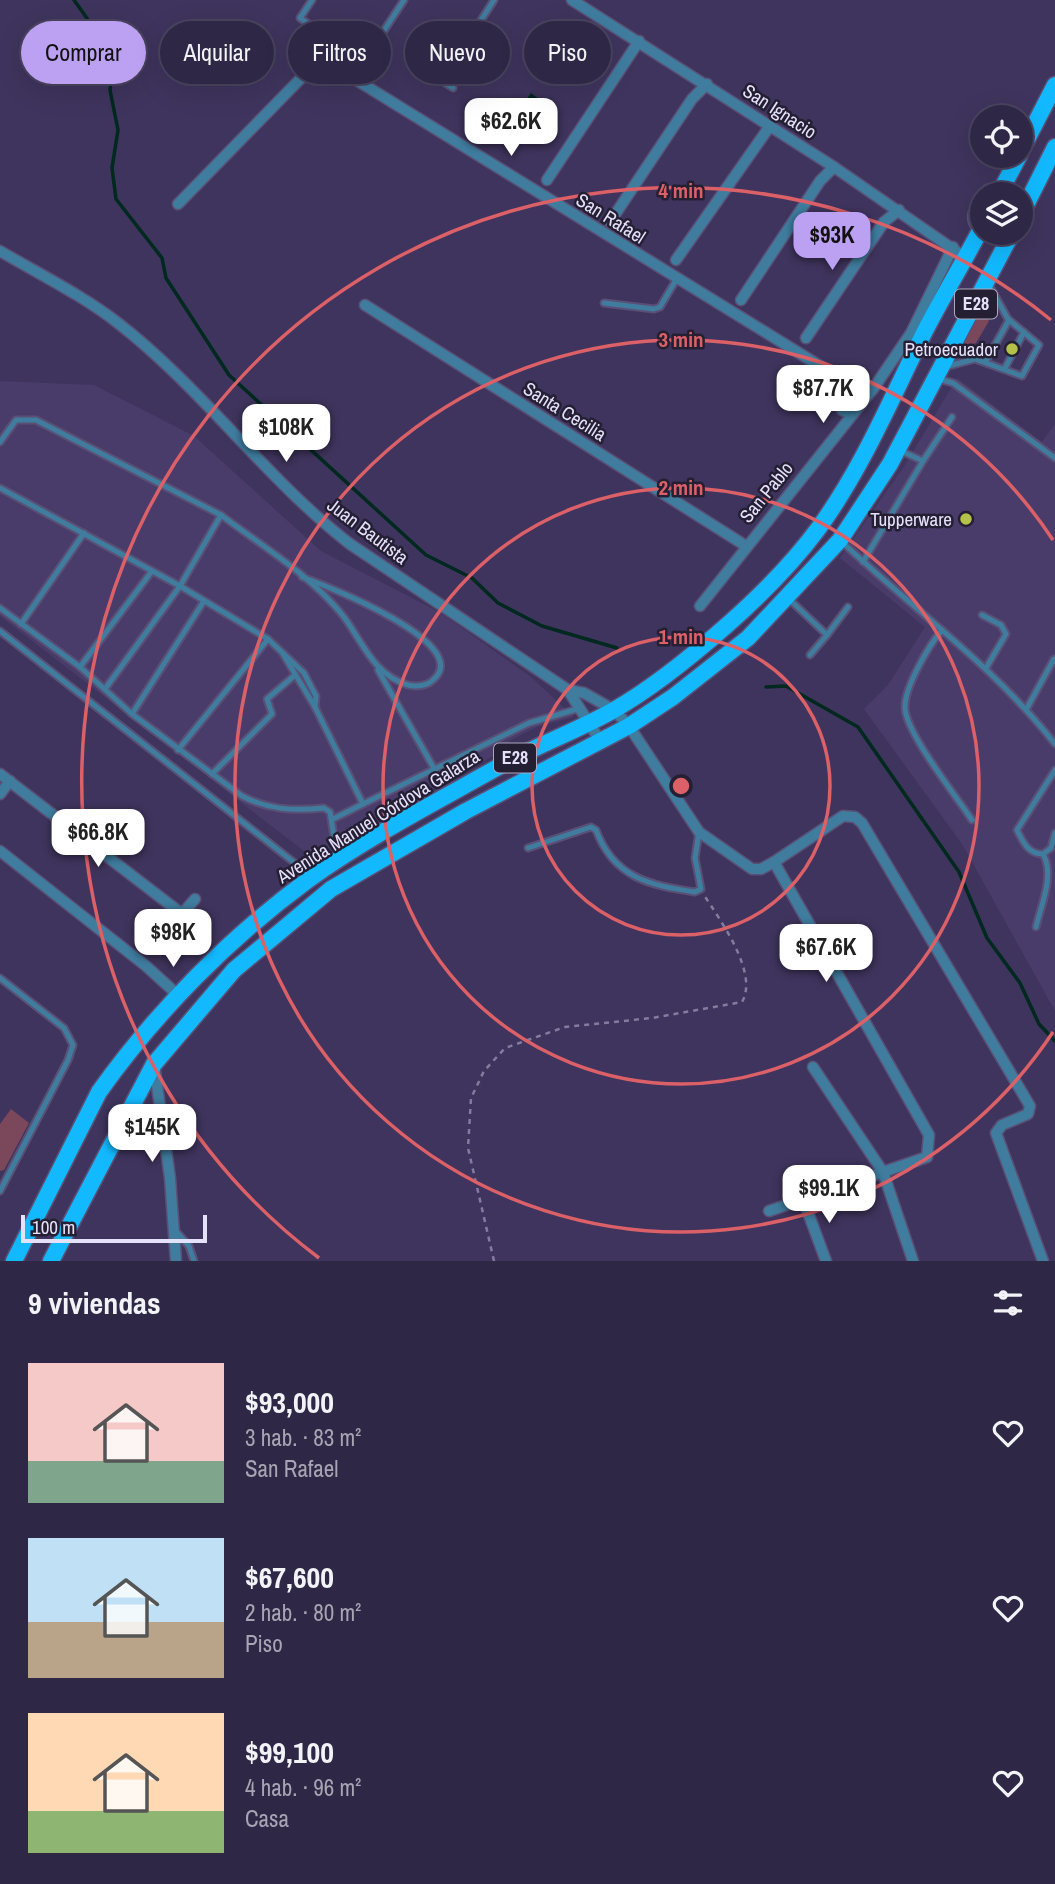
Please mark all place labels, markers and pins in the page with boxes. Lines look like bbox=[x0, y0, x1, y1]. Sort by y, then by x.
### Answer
pin: $62.6K bbox=[454, 99, 568, 158]
pin: $93K bbox=[791, 212, 873, 272]
place label: Petroecuador bbox=[904, 336, 999, 362]
marker: Petroecuador bbox=[1004, 341, 1020, 357]
pin: $87.7K bbox=[766, 366, 880, 425]
pin: $108K bbox=[237, 405, 335, 464]
place label: Tupperware bbox=[870, 506, 952, 532]
marker: Tupperware bbox=[958, 511, 974, 527]
centre of rings bbox=[669, 774, 693, 798]
pin: $66.8K bbox=[41, 810, 155, 869]
pin: $98K bbox=[132, 909, 214, 969]
pin: $67.6K bbox=[769, 925, 883, 984]
pin: $145K bbox=[103, 1104, 201, 1164]
pin: $99.1K bbox=[772, 1166, 886, 1225]

